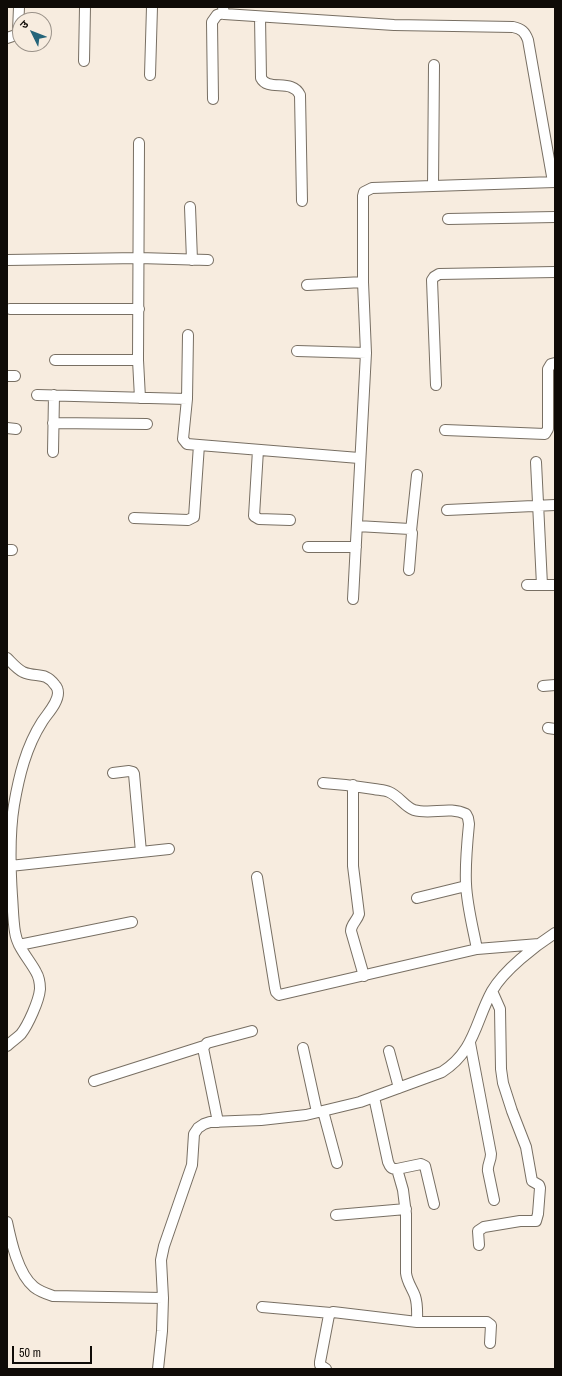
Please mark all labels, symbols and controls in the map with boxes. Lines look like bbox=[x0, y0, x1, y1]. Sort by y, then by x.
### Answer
north arrow bbox=[12, 12, 52, 52]
text: उ bbox=[17, 17, 31, 32]
scale bar bbox=[14, 1338, 94, 1364]
text: 50 m bbox=[19, 1345, 41, 1361]

